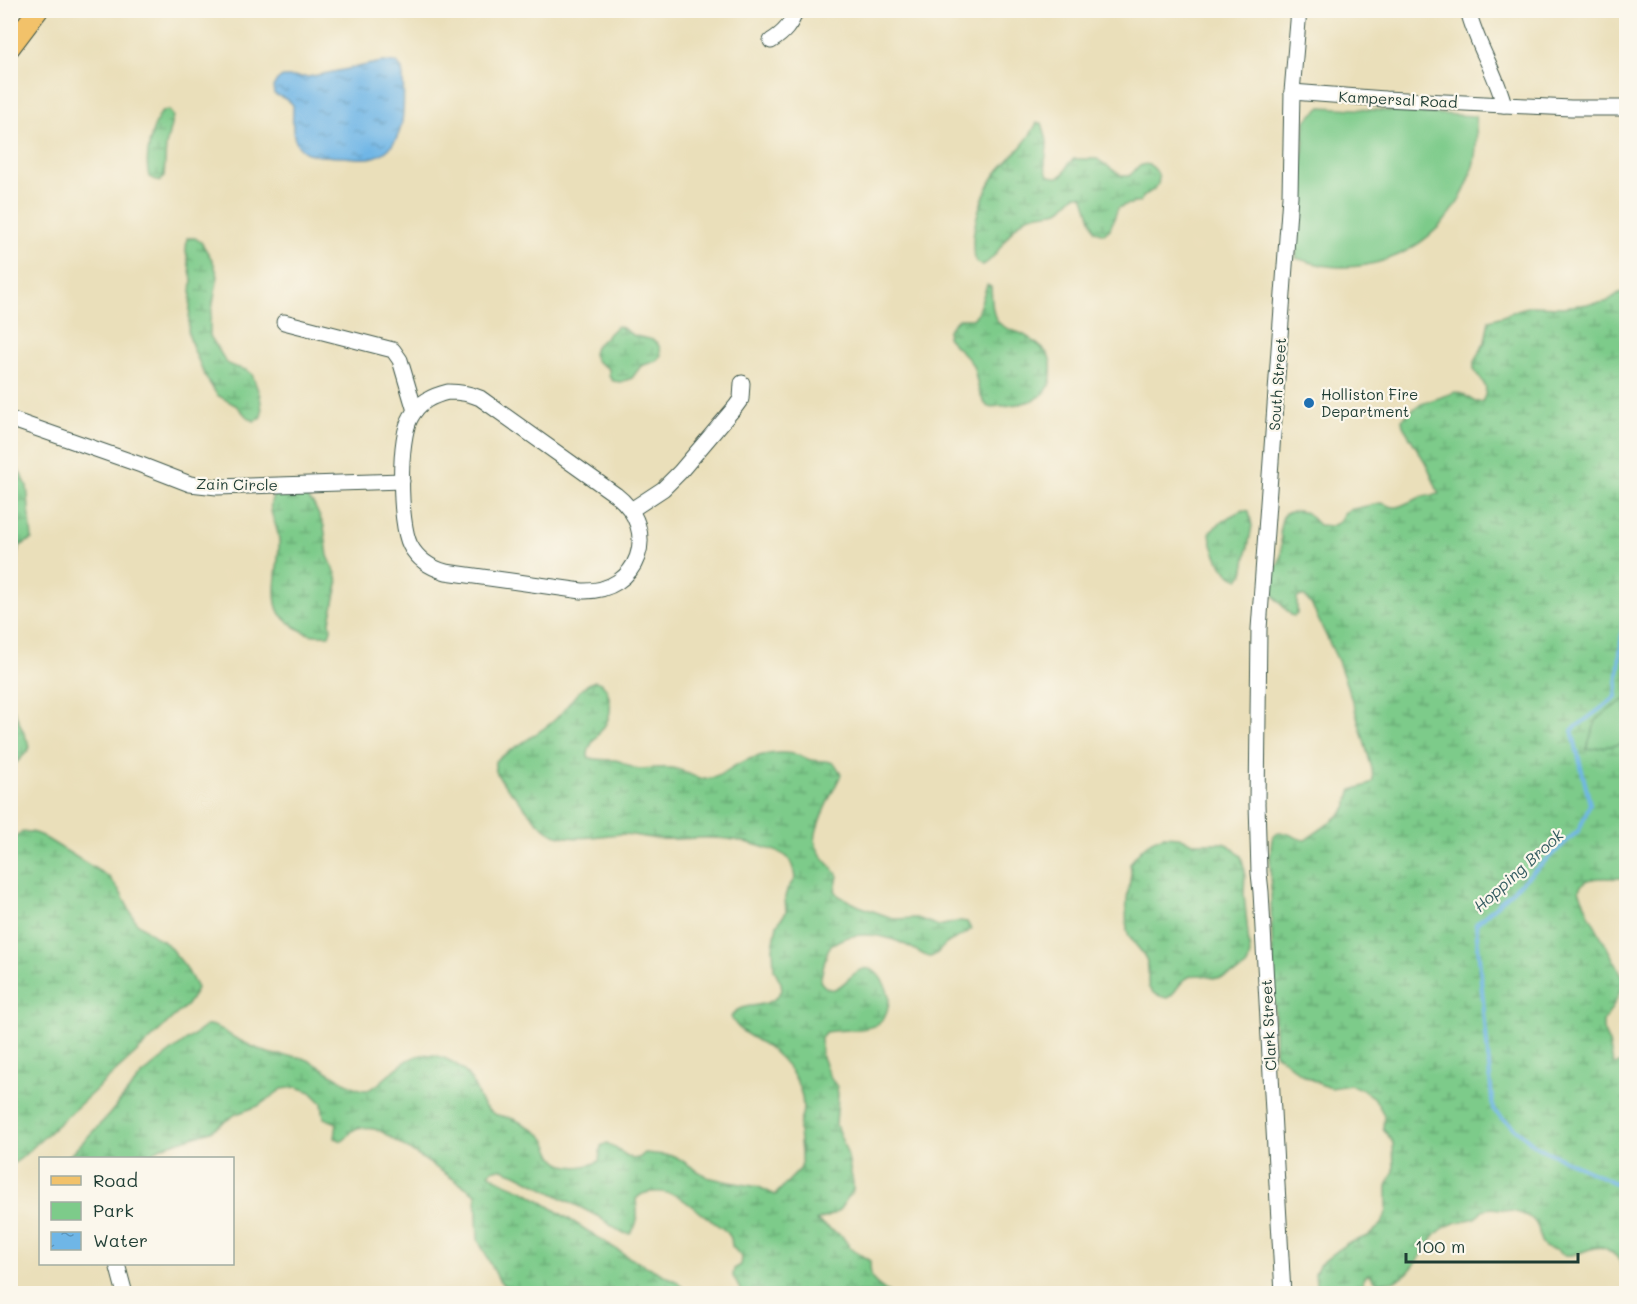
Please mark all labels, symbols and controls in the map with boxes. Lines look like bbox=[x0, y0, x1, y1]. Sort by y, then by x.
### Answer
street label: Kampersal Road bbox=[1338, 86, 1458, 112]
street label: South Street bbox=[1264, 337, 1290, 431]
place label: Holliston Fire Department bbox=[1321, 384, 1418, 421]
marker: Holliston Fire Department bbox=[1302, 396, 1316, 410]
street label: Zain Circle bbox=[196, 473, 278, 495]
water label: Hopping Brook bbox=[1469, 824, 1568, 916]
street label: Clark Street bbox=[1256, 979, 1280, 1071]
legend bbox=[39, 1157, 234, 1265]
text: Road bbox=[93, 1168, 138, 1192]
text: Park bbox=[93, 1198, 134, 1222]
scale bar bbox=[1406, 1226, 1578, 1264]
text: Water bbox=[93, 1228, 148, 1252]
text: 100 m bbox=[1415, 1234, 1465, 1258]

